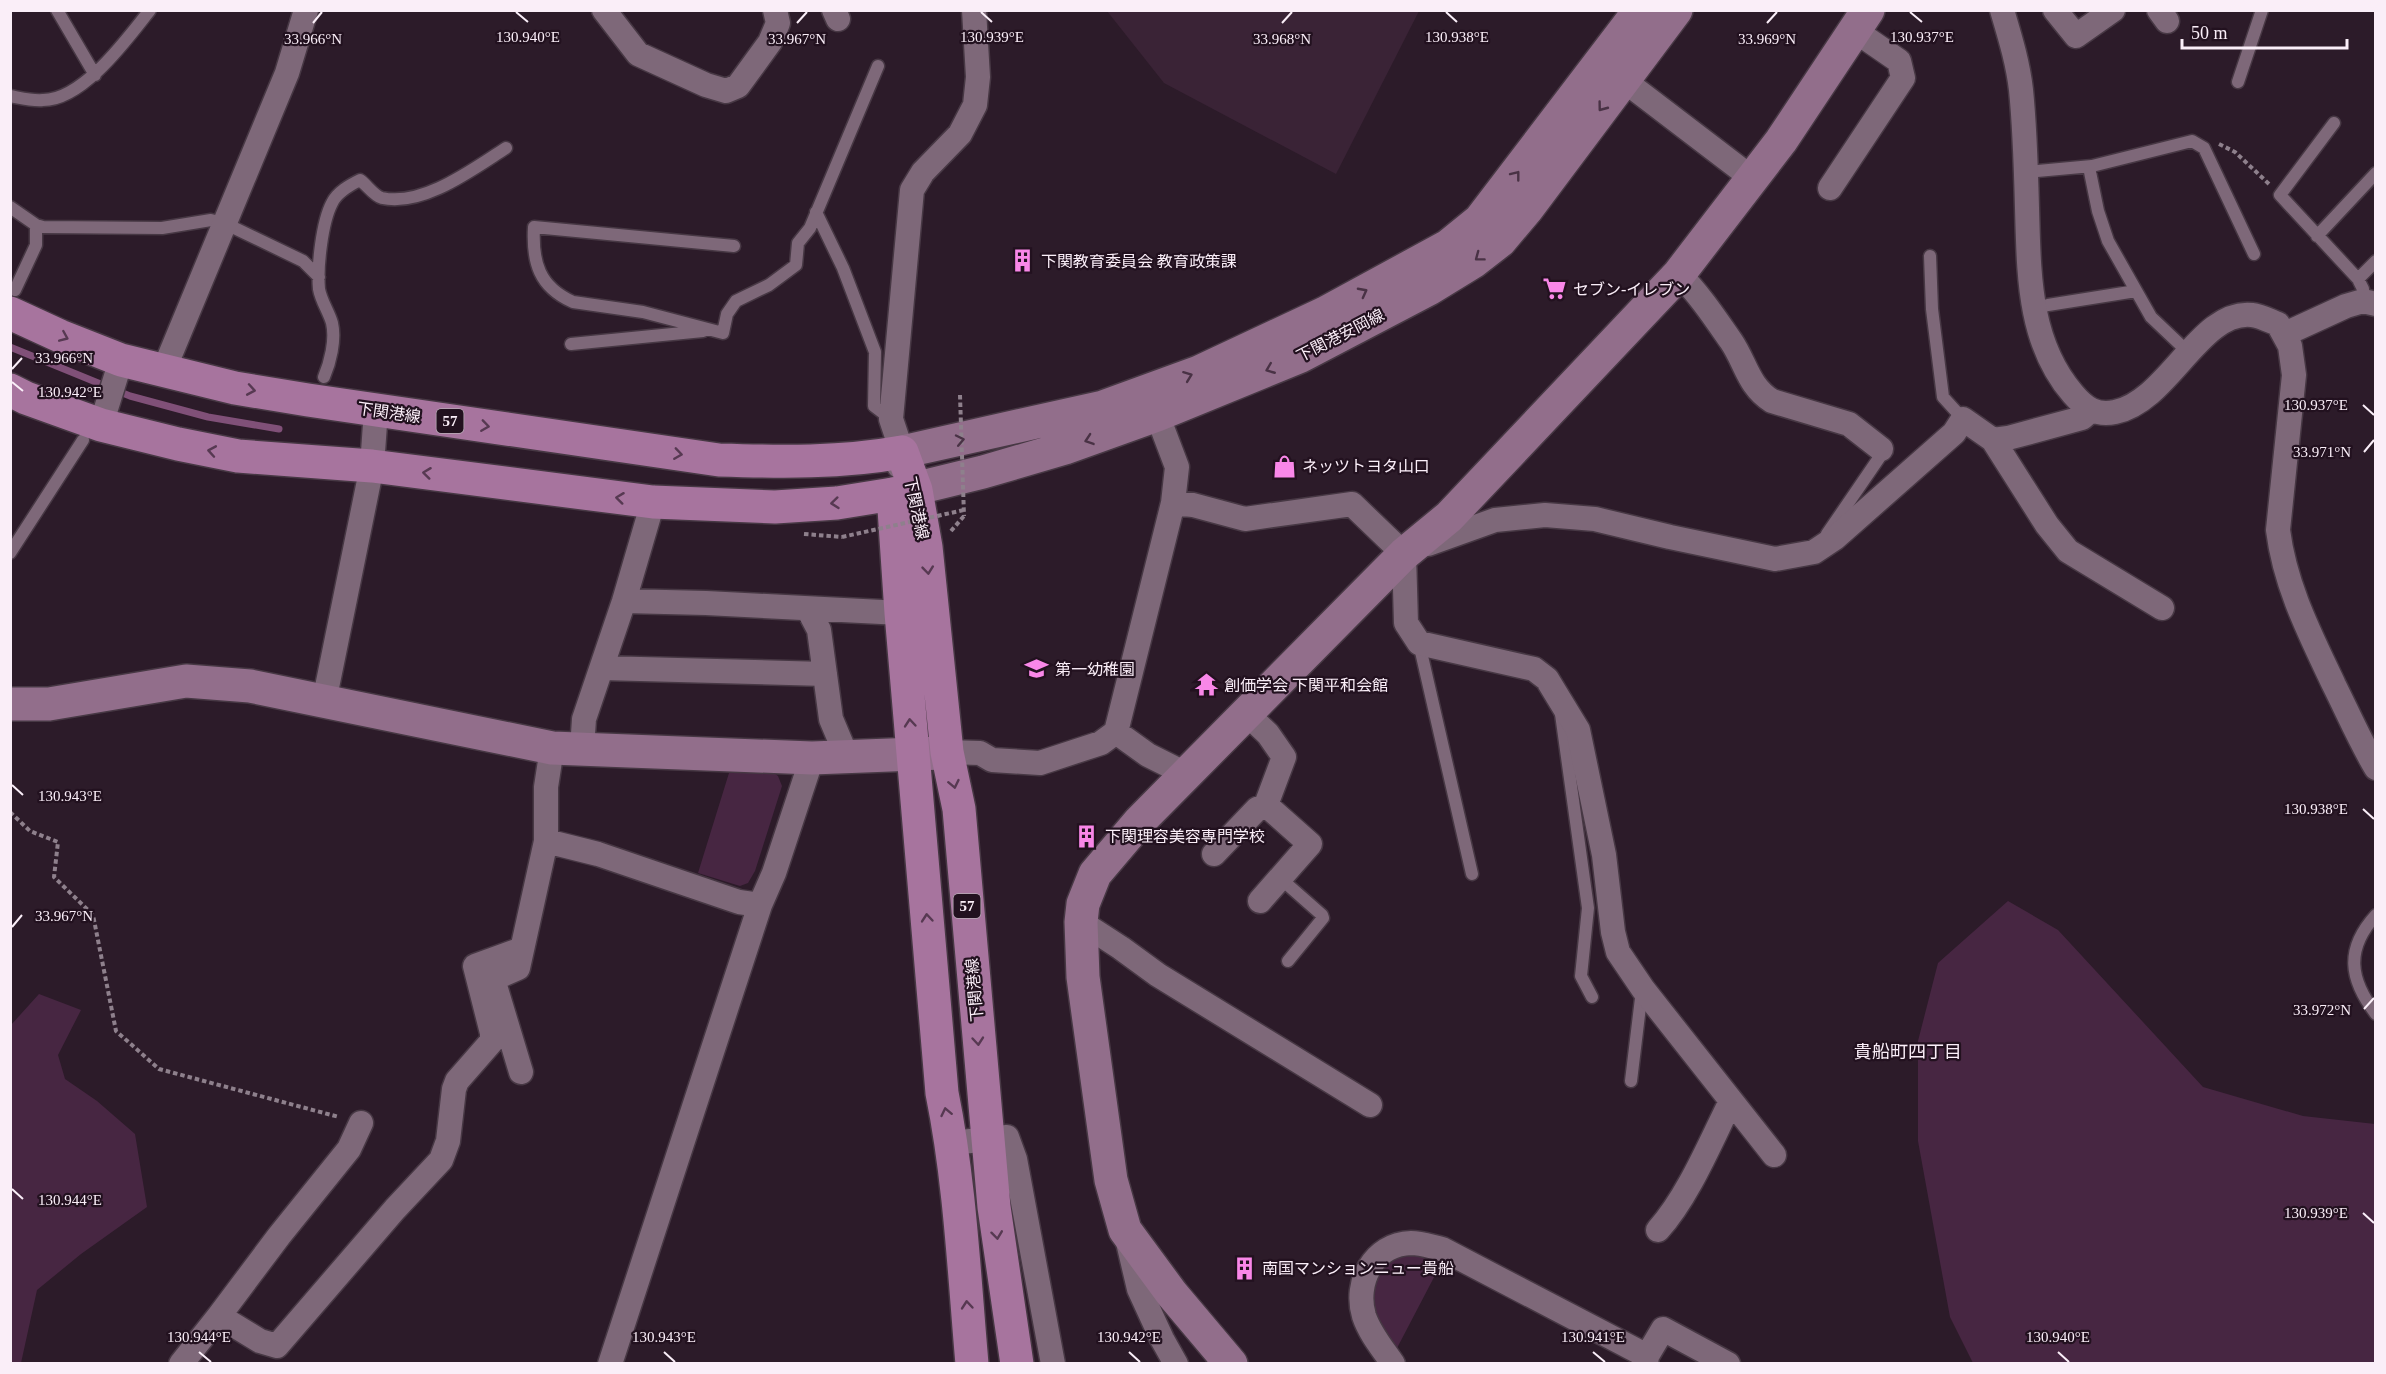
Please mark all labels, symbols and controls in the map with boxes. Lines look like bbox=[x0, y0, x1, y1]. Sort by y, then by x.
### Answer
scale bar bbox=[2182, 12, 2347, 50]
text: 50 m bbox=[2191, 23, 2228, 43]
text: 130.940°E bbox=[496, 29, 560, 45]
text: 130.939°E bbox=[960, 29, 1024, 45]
text: 130.938°E bbox=[1425, 29, 1489, 45]
text: 130.937°E bbox=[1890, 29, 1954, 45]
text: 33.966°N bbox=[284, 31, 342, 47]
text: 33.967°N bbox=[768, 31, 826, 47]
text: 33.968°N bbox=[1253, 31, 1311, 47]
text: 33.969°N bbox=[1738, 31, 1796, 47]
one-way arrow bbox=[1598, 100, 1609, 111]
one-way arrow bbox=[1508, 171, 1519, 182]
building icon: 下関教育委員会 教育政策課 bbox=[1010, 248, 1036, 274]
one-way arrow bbox=[1475, 250, 1486, 261]
place label: 下関教育委員会 教育政策課 bbox=[1041, 253, 1237, 270]
supermarket icon: セブン-イレブン bbox=[1542, 276, 1568, 302]
place label: セブン-イレブン bbox=[1573, 281, 1690, 298]
one-way arrow bbox=[1357, 288, 1368, 299]
street label: 下関港安岡線 bbox=[1294, 306, 1387, 365]
one-way arrow bbox=[57, 330, 68, 342]
text: 33.966°N bbox=[35, 350, 93, 366]
one-way arrow bbox=[1266, 362, 1277, 374]
one-way arrow bbox=[1182, 371, 1192, 384]
text: 130.942°E bbox=[38, 384, 102, 400]
one-way arrow bbox=[246, 384, 255, 396]
text: 130.937°E bbox=[2284, 397, 2348, 413]
street label: 下関港線 bbox=[356, 400, 422, 425]
road number: 57 bbox=[436, 409, 464, 433]
one-way arrow bbox=[480, 419, 490, 431]
one-way arrow bbox=[1084, 433, 1095, 446]
one-way arrow bbox=[954, 434, 964, 447]
text: 33.971°N bbox=[2293, 444, 2351, 460]
one-way arrow bbox=[207, 446, 216, 458]
one-way arrow bbox=[673, 447, 683, 459]
shop icon: ネッツトヨタ山口 bbox=[1271, 453, 1297, 479]
place label: ネッツトヨタ山口 bbox=[1302, 458, 1430, 475]
one-way arrow bbox=[422, 467, 431, 480]
street label: 下関港線 bbox=[902, 475, 931, 541]
one-way arrow bbox=[615, 492, 625, 504]
one-way arrow bbox=[831, 496, 840, 509]
one-way arrow bbox=[921, 565, 934, 575]
school or university icon: 第一幼稚園 bbox=[1024, 656, 1050, 682]
place label: 第一幼稚園 bbox=[1055, 661, 1135, 678]
temple icon: 創価学会 下関平和会館 bbox=[1193, 672, 1219, 698]
place label: 創価学会 下関平和会館 bbox=[1224, 677, 1388, 694]
one-way arrow bbox=[904, 719, 917, 728]
one-way arrow bbox=[946, 779, 959, 789]
text: 130.943°E bbox=[38, 788, 102, 804]
text: 130.938°E bbox=[2284, 801, 2348, 817]
building icon: 下関理容美容専門学校 bbox=[1074, 823, 1100, 849]
place label: 下関理容美容専門学校 bbox=[1105, 828, 1265, 845]
road number: 57 bbox=[954, 894, 980, 918]
text: 33.967°N bbox=[35, 908, 93, 924]
one-way arrow bbox=[921, 913, 934, 922]
street label: 下関港線 bbox=[963, 957, 986, 1023]
text: 33.972°N bbox=[2293, 1002, 2351, 1018]
one-way arrow bbox=[972, 1036, 985, 1045]
district label: 貴船町四丁目 bbox=[1854, 1042, 1962, 1062]
one-way arrow bbox=[940, 1107, 953, 1117]
text: 130.944°E bbox=[38, 1192, 102, 1208]
text: 130.939°E bbox=[2284, 1205, 2348, 1221]
one-way arrow bbox=[991, 1230, 1003, 1240]
building icon: 南国マンションニュー貴船 bbox=[1231, 1255, 1257, 1281]
place label: 南国マンションニュー貴船 bbox=[1262, 1260, 1454, 1277]
one-way arrow bbox=[961, 1301, 974, 1310]
text: 130.944°E bbox=[167, 1329, 231, 1345]
text: 130.943°E bbox=[632, 1329, 696, 1345]
text: 130.942°E bbox=[1097, 1329, 1161, 1345]
text: 130.941°E bbox=[1561, 1329, 1625, 1345]
text: 130.940°E bbox=[2026, 1329, 2090, 1345]

